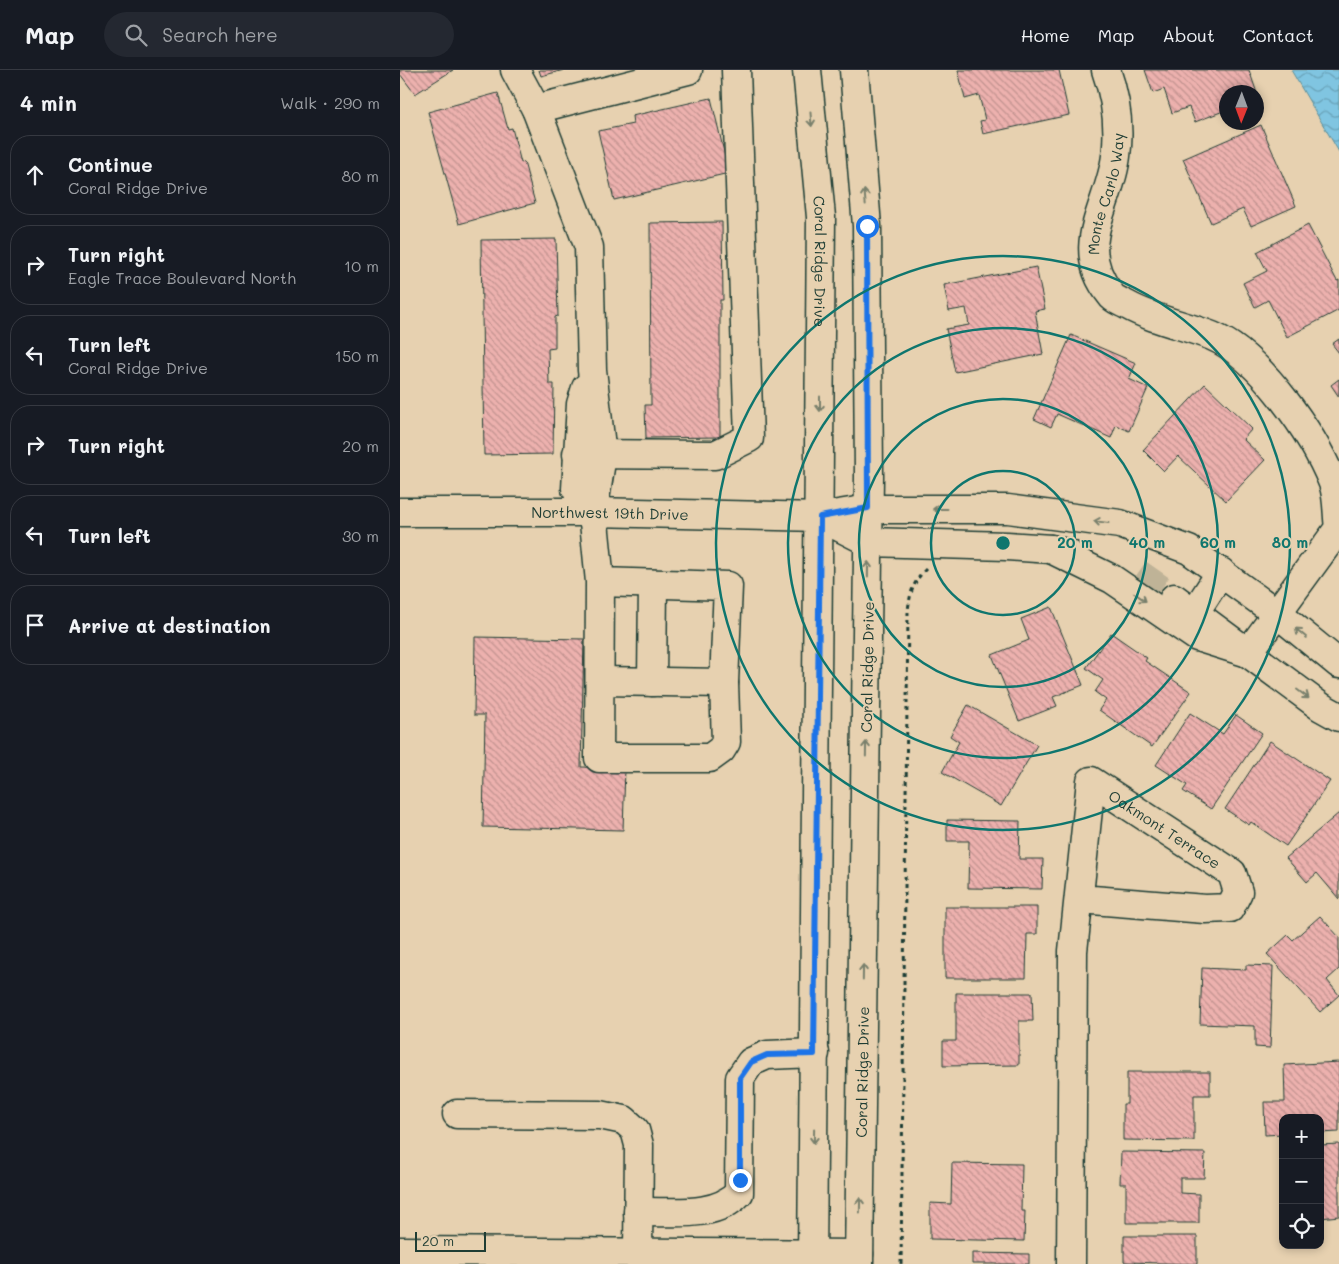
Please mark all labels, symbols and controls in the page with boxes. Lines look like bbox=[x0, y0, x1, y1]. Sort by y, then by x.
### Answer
search box bbox=[104, 12, 454, 57]
text: Map bbox=[25, 19, 74, 50]
icon: search bbox=[122, 21, 150, 49]
text: Search here bbox=[162, 22, 278, 47]
text: Home bbox=[1021, 23, 1070, 47]
text: Map bbox=[1098, 23, 1134, 47]
text: About bbox=[1162, 23, 1215, 47]
text: Contact bbox=[1243, 23, 1314, 47]
north arrow bbox=[1219, 85, 1264, 130]
text: 4 min bbox=[20, 89, 77, 116]
text: Walk · 290 m bbox=[280, 92, 380, 113]
one-way arrow bbox=[807, 110, 816, 126]
street label: Monte Carlo Way bbox=[1083, 132, 1128, 255]
text: Continue bbox=[68, 152, 153, 177]
icon: ahead bbox=[21, 161, 49, 189]
text: 80 m bbox=[342, 165, 379, 186]
text: Coral Ridge Drive bbox=[68, 177, 208, 198]
one-way arrow bbox=[860, 190, 870, 206]
street label: Coral Ridge Drive bbox=[809, 195, 831, 327]
route start bbox=[856, 215, 879, 238]
text: Turn right bbox=[68, 242, 165, 267]
icon: right bbox=[21, 251, 49, 279]
text: 10 m bbox=[344, 255, 379, 276]
text: Eagle Trace Boulevard North bbox=[68, 267, 296, 288]
text: Turn left bbox=[68, 332, 151, 357]
icon: left bbox=[21, 341, 49, 369]
text: 150 m bbox=[335, 345, 379, 366]
text: Coral Ridge Drive bbox=[68, 357, 208, 378]
one-way arrow bbox=[815, 396, 825, 412]
icon: right bbox=[21, 431, 49, 459]
text: Turn right bbox=[68, 433, 165, 458]
text: 20 m bbox=[342, 435, 379, 456]
street label: Northwest 19th Drive bbox=[531, 502, 689, 524]
one-way arrow bbox=[932, 504, 948, 514]
one-way arrow bbox=[1094, 517, 1110, 527]
icon: left bbox=[21, 521, 49, 549]
text: Turn left bbox=[68, 523, 151, 548]
text: 30 m bbox=[342, 525, 379, 546]
text: 20 m bbox=[1057, 532, 1093, 552]
text: 40 m bbox=[1129, 532, 1165, 552]
text: 60 m bbox=[1200, 532, 1236, 552]
text: 80 m bbox=[1272, 532, 1308, 552]
centre of rings bbox=[994, 534, 1012, 552]
one-way arrow bbox=[863, 561, 873, 577]
one-way arrow bbox=[1132, 592, 1146, 602]
street label: Coral Ridge Drive bbox=[856, 601, 878, 733]
icon: arrive bbox=[21, 611, 49, 639]
text: Arrive at destination bbox=[68, 613, 271, 638]
one-way arrow bbox=[1295, 627, 1308, 639]
one-way arrow bbox=[1296, 689, 1310, 699]
one-way arrow bbox=[862, 741, 871, 757]
street label: Oakmont Terrace bbox=[1105, 785, 1225, 873]
one-way arrow bbox=[858, 965, 868, 981]
street label: Coral Ridge Drive bbox=[851, 1006, 873, 1138]
map controls bbox=[1279, 1114, 1324, 1249]
button: + bbox=[1279, 1114, 1324, 1159]
one-way arrow bbox=[809, 1127, 819, 1143]
button: − bbox=[1279, 1159, 1324, 1204]
route end bbox=[729, 1169, 752, 1192]
one-way arrow bbox=[855, 1197, 864, 1213]
button: locate bbox=[1279, 1204, 1324, 1249]
scale bar bbox=[415, 1229, 486, 1252]
text: 20 m bbox=[422, 1231, 454, 1250]

